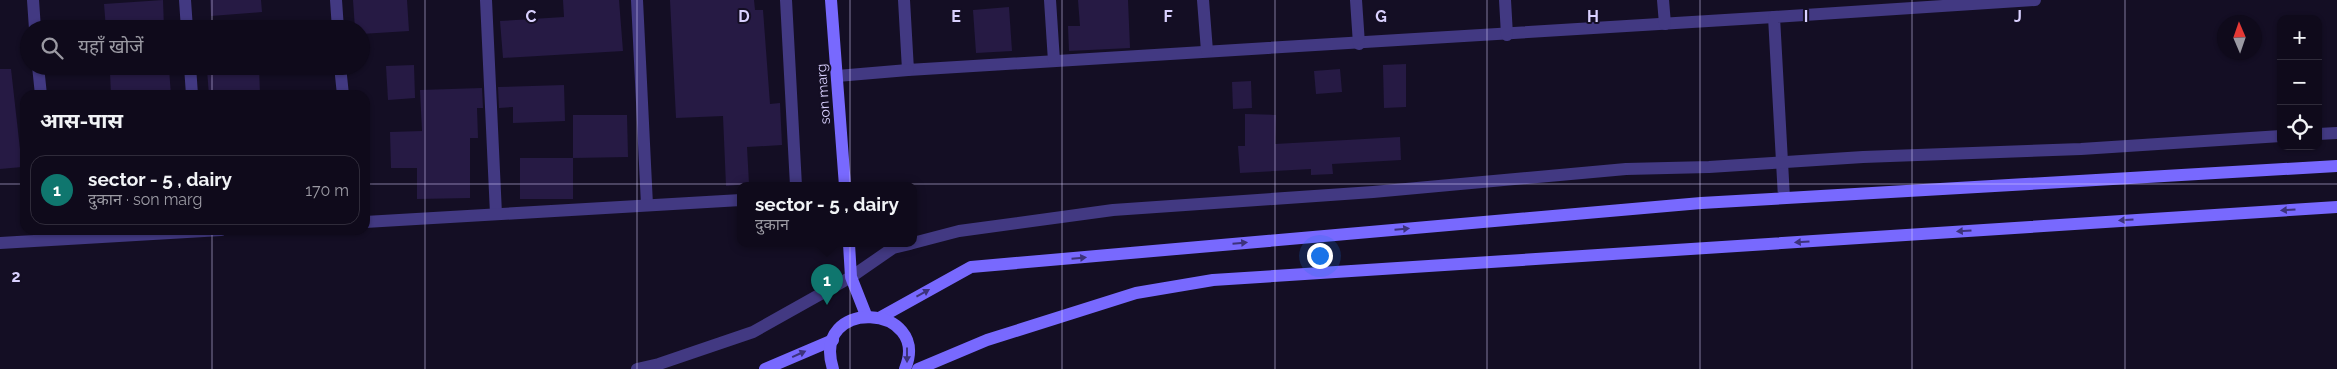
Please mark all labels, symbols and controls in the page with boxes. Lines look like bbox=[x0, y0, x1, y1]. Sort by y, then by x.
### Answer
text: C bbox=[526, 7, 537, 26]
text: D bbox=[738, 7, 750, 26]
text: E bbox=[951, 7, 961, 26]
text: F bbox=[1163, 7, 1173, 26]
text: G bbox=[1375, 7, 1387, 26]
text: H bbox=[1587, 7, 1599, 26]
text: I bbox=[1804, 7, 1808, 26]
text: J bbox=[2014, 7, 2022, 26]
north arrow bbox=[2217, 15, 2262, 60]
map controls bbox=[2277, 15, 2322, 150]
button: + bbox=[2277, 15, 2322, 60]
search box bbox=[20, 20, 370, 75]
icon: search bbox=[38, 34, 66, 62]
text: यहाँ खोजें bbox=[78, 35, 143, 57]
button: − bbox=[2277, 60, 2322, 105]
street label: son marg bbox=[813, 63, 833, 125]
button: locate bbox=[2277, 105, 2322, 150]
text: आस-पास bbox=[40, 108, 123, 133]
text: sector - 5 , dairy bbox=[88, 168, 232, 190]
text: 1 bbox=[53, 181, 61, 200]
text: 170 m bbox=[305, 181, 349, 200]
popup bbox=[737, 182, 917, 247]
text: दुकान · son marg bbox=[88, 190, 202, 209]
text: sector - 5 , dairy bbox=[755, 193, 899, 215]
one-way arrow bbox=[2280, 206, 2296, 214]
text: दुकान bbox=[755, 215, 789, 234]
one-way arrow bbox=[2118, 217, 2134, 225]
one-way arrow bbox=[1395, 225, 1411, 233]
one-way arrow bbox=[1956, 227, 1972, 235]
one-way arrow bbox=[1794, 238, 1810, 246]
one-way arrow bbox=[1233, 239, 1249, 247]
your location bbox=[1307, 243, 1333, 269]
one-way arrow bbox=[1071, 253, 1087, 261]
pin: 1 bbox=[811, 264, 843, 305]
text: 2 bbox=[11, 267, 21, 286]
one-way arrow bbox=[917, 289, 930, 298]
one-way arrow bbox=[903, 347, 911, 363]
one-way arrow bbox=[792, 350, 806, 358]

